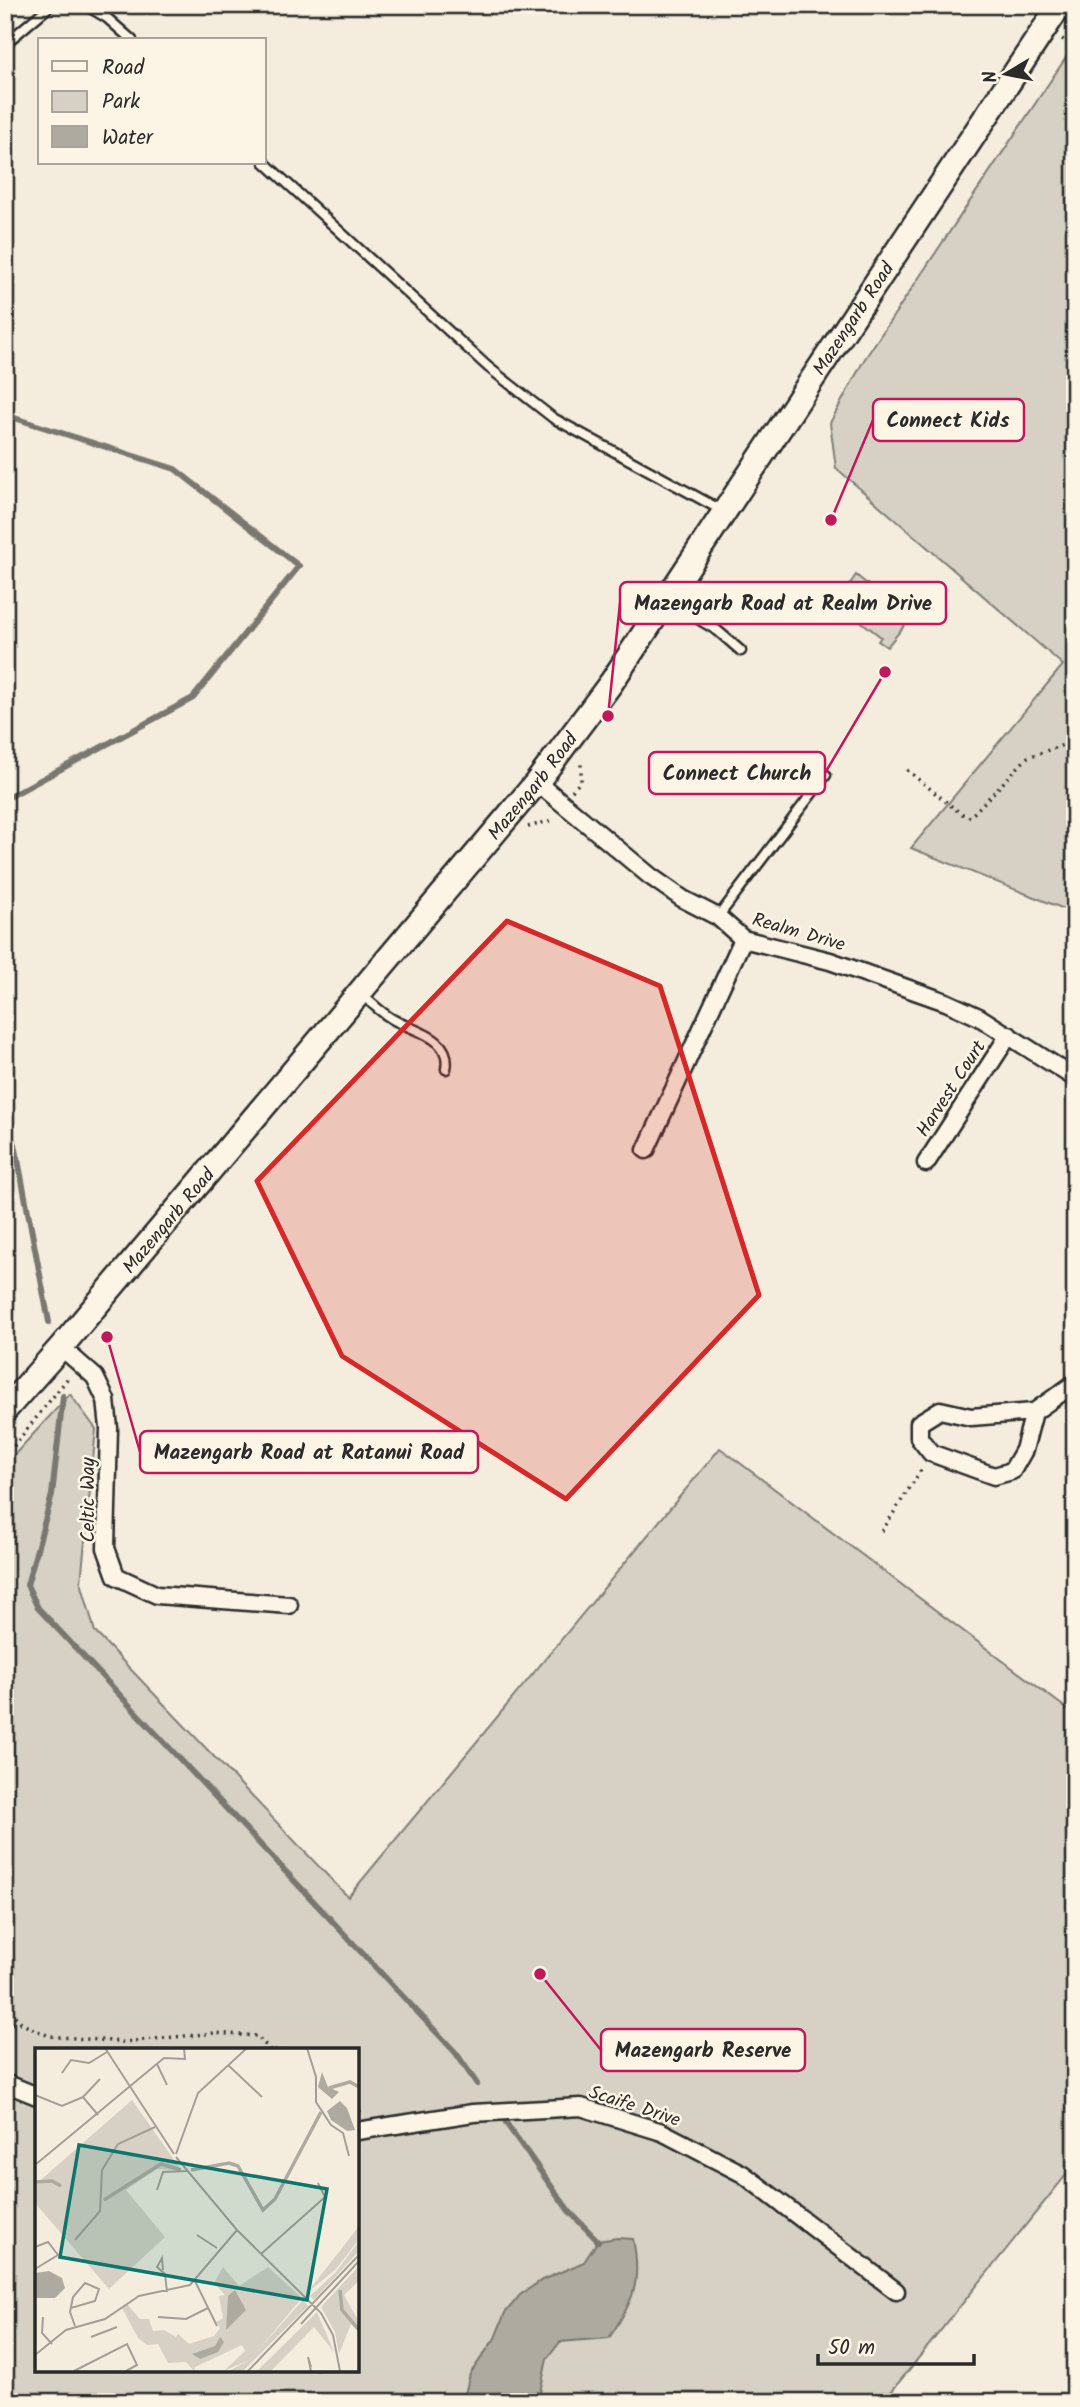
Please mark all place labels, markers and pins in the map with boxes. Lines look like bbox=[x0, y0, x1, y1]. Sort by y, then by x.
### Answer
callout: Connect Kids bbox=[873, 399, 1024, 441]
callout: Mazengarb Road at Realm Drive bbox=[620, 582, 946, 624]
callout: Connect Church bbox=[649, 752, 825, 794]
callout: Mazengarb Road at Ratanui Road bbox=[140, 1431, 478, 1473]
callout: Mazengarb Reserve bbox=[601, 2029, 805, 2071]

